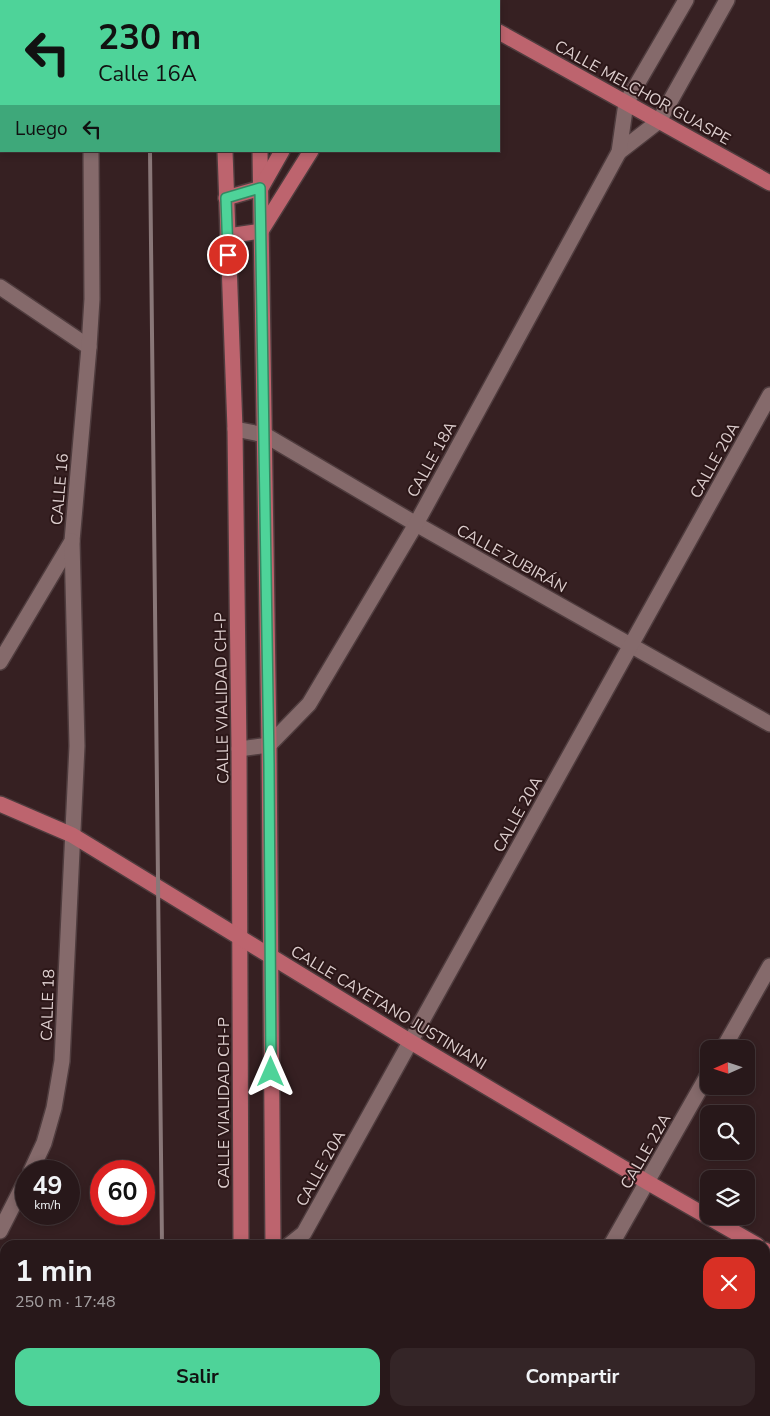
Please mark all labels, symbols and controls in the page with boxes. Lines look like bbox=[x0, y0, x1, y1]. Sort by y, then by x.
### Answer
text: 230 m bbox=[98, 14, 201, 61]
icon: left bbox=[15, 20, 80, 85]
street label: CALLE MELCHOR GUASPE bbox=[551, 35, 735, 151]
text: Calle 16A bbox=[98, 59, 197, 89]
icon: left bbox=[78, 115, 106, 143]
text: Luego bbox=[15, 116, 68, 142]
pin bbox=[207, 234, 249, 276]
icon: arrive bbox=[214, 241, 242, 269]
street label: CALLE 18A bbox=[402, 417, 462, 501]
street label: CALLE 20A bbox=[685, 418, 745, 502]
street label: CALLE 16 bbox=[46, 452, 74, 526]
street label: CALLE ZUBIRÁN bbox=[452, 519, 571, 598]
street label: CALLE VIALIDAD CH-P bbox=[210, 612, 234, 784]
street label: CALLE 20A bbox=[488, 772, 548, 856]
street label: CALLE CAYETANO JUSTINIANI bbox=[286, 940, 491, 1075]
street label: CALLE 18 bbox=[36, 969, 60, 1041]
street label: CALLE VIALIDAD CH-P bbox=[213, 1017, 235, 1189]
north arrow bbox=[700, 1040, 755, 1095]
map controls bbox=[700, 1040, 755, 1225]
position arrow bbox=[244, 1045, 296, 1097]
button: search bbox=[700, 1105, 755, 1160]
street label: CALLE 22A bbox=[615, 1109, 677, 1193]
street label: CALLE 20A bbox=[291, 1126, 351, 1210]
speed limit sign: 60 bbox=[90, 1160, 155, 1225]
text: 49 bbox=[32, 1169, 63, 1203]
button: layers bbox=[700, 1170, 755, 1225]
text: km/h bbox=[34, 1197, 61, 1213]
text: 1 min bbox=[15, 1251, 93, 1292]
button: close bbox=[703, 1257, 755, 1309]
text: 250 m · 17:48 bbox=[15, 1291, 116, 1313]
button: Salir bbox=[15, 1348, 380, 1406]
button: Compartir bbox=[390, 1348, 755, 1406]

